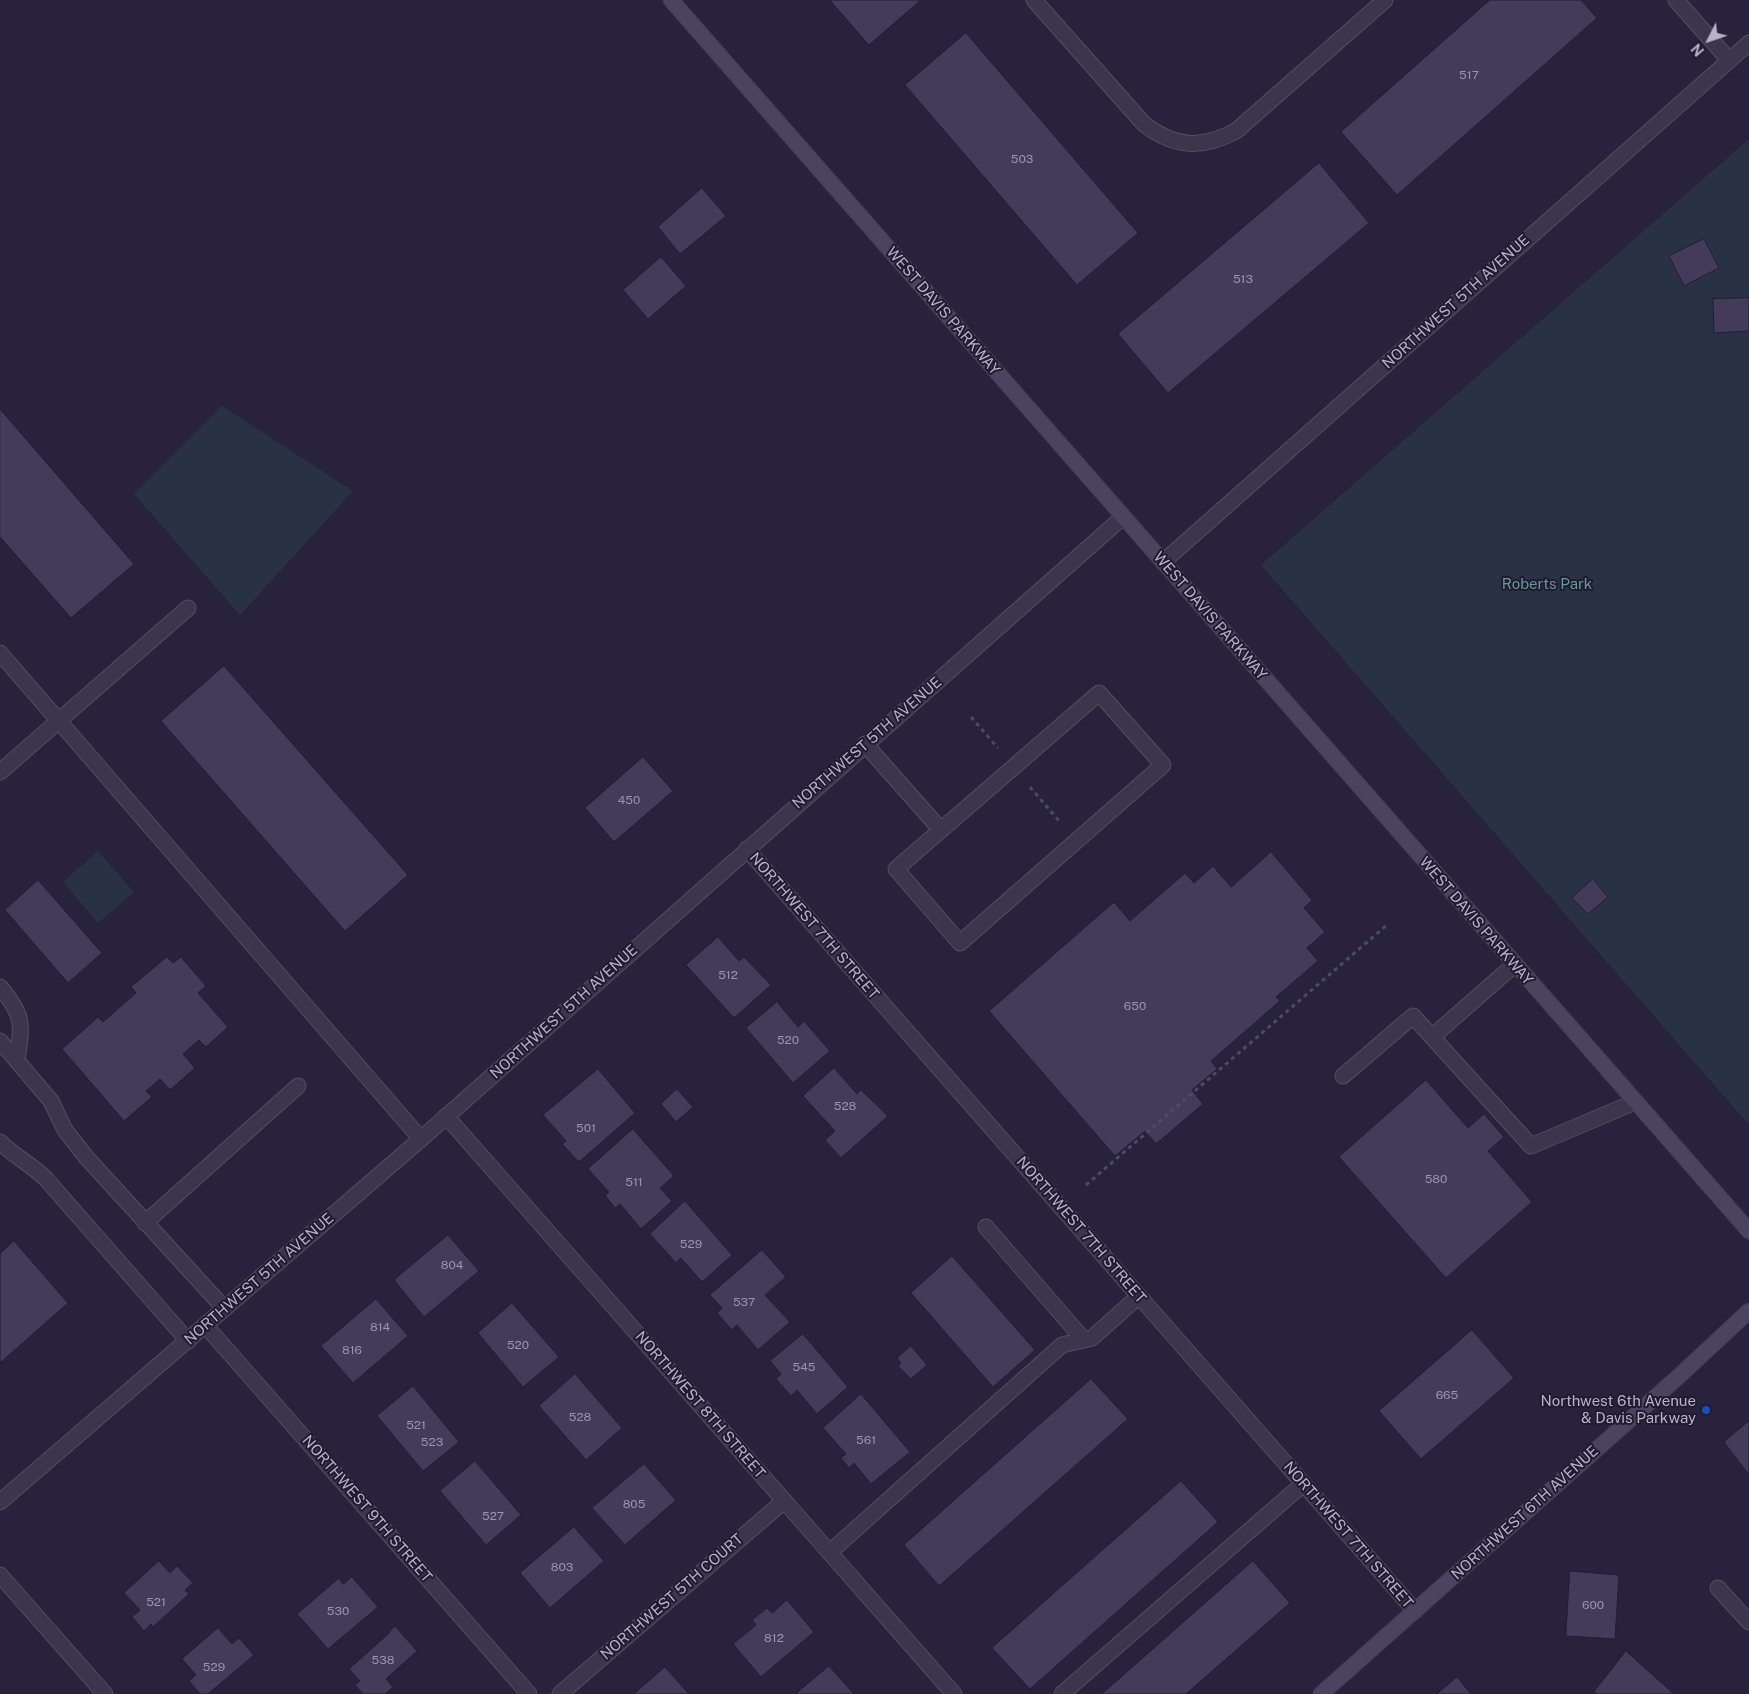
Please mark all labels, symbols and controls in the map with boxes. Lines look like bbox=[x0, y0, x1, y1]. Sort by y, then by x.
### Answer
north arrow bbox=[1684, 15, 1734, 65]
text: N bbox=[1688, 40, 1707, 59]
house number: 517 bbox=[1459, 68, 1479, 82]
house number: 503 bbox=[1011, 152, 1033, 166]
street label: NORTHWEST 5TH AVENUE bbox=[1379, 231, 1533, 373]
street label: WEST DAVIS PARKWAY bbox=[882, 243, 1004, 379]
house number: 513 bbox=[1233, 272, 1253, 286]
street label: WEST DAVIS PARKWAY bbox=[1149, 548, 1271, 684]
park label: Roberts Park bbox=[1502, 575, 1592, 593]
street label: NORTHWEST 5TH AVENUE bbox=[789, 673, 945, 813]
house number: 450 bbox=[618, 793, 640, 807]
street label: NORTHWEST 7TH STREET bbox=[745, 849, 883, 1003]
street label: WEST DAVIS PARKWAY bbox=[1415, 853, 1537, 989]
street label: NORTHWEST 5TH AVENUE bbox=[487, 941, 641, 1083]
house number: 512 bbox=[718, 968, 738, 982]
house number: 650 bbox=[1124, 999, 1146, 1013]
house number: 520 bbox=[777, 1033, 799, 1047]
house number: 528 bbox=[834, 1099, 856, 1113]
house number: 501 bbox=[576, 1121, 596, 1135]
street label: NORTHWEST 7TH STREET bbox=[1012, 1153, 1150, 1307]
house number: 580 bbox=[1425, 1172, 1447, 1186]
house number: 511 bbox=[625, 1175, 643, 1189]
street label: NORTHWEST 5TH AVENUE bbox=[181, 1209, 337, 1349]
house number: 529 bbox=[680, 1237, 702, 1251]
house number: 804 bbox=[441, 1258, 463, 1272]
house number: 537 bbox=[733, 1295, 755, 1309]
house number: 814 bbox=[370, 1320, 390, 1334]
street label: NORTHWEST 8TH STREET bbox=[631, 1328, 769, 1482]
house number: 520 bbox=[507, 1338, 529, 1352]
house number: 816 bbox=[342, 1343, 362, 1357]
house number: 545 bbox=[793, 1360, 815, 1374]
house number: 665 bbox=[1436, 1388, 1458, 1402]
place label: Northwest 6th Avenue & Davis Parkway bbox=[1541, 1392, 1696, 1427]
marker: Northwest 6th Avenue & Davis Parkway bbox=[1700, 1404, 1712, 1416]
house number: 528 bbox=[569, 1410, 591, 1424]
house number: 521 bbox=[406, 1418, 426, 1432]
street label: NORTHWEST 9TH STREET bbox=[298, 1432, 436, 1586]
house number: 561 bbox=[856, 1433, 876, 1447]
house number: 523 bbox=[421, 1435, 443, 1449]
street label: NORTHWEST 6TH AVENUE bbox=[1448, 1442, 1602, 1584]
street label: NORTHWEST 7TH STREET bbox=[1279, 1458, 1417, 1612]
house number: 805 bbox=[623, 1497, 645, 1511]
house number: 527 bbox=[482, 1509, 504, 1523]
street label: NORTHWEST 5TH COURT bbox=[597, 1530, 747, 1664]
house number: 803 bbox=[551, 1560, 573, 1574]
house number: 521 bbox=[146, 1595, 166, 1609]
house number: 600 bbox=[1582, 1598, 1604, 1612]
house number: 530 bbox=[327, 1604, 349, 1618]
house number: 812 bbox=[764, 1631, 784, 1645]
house number: 538 bbox=[372, 1653, 394, 1667]
house number: 529 bbox=[203, 1660, 225, 1674]

